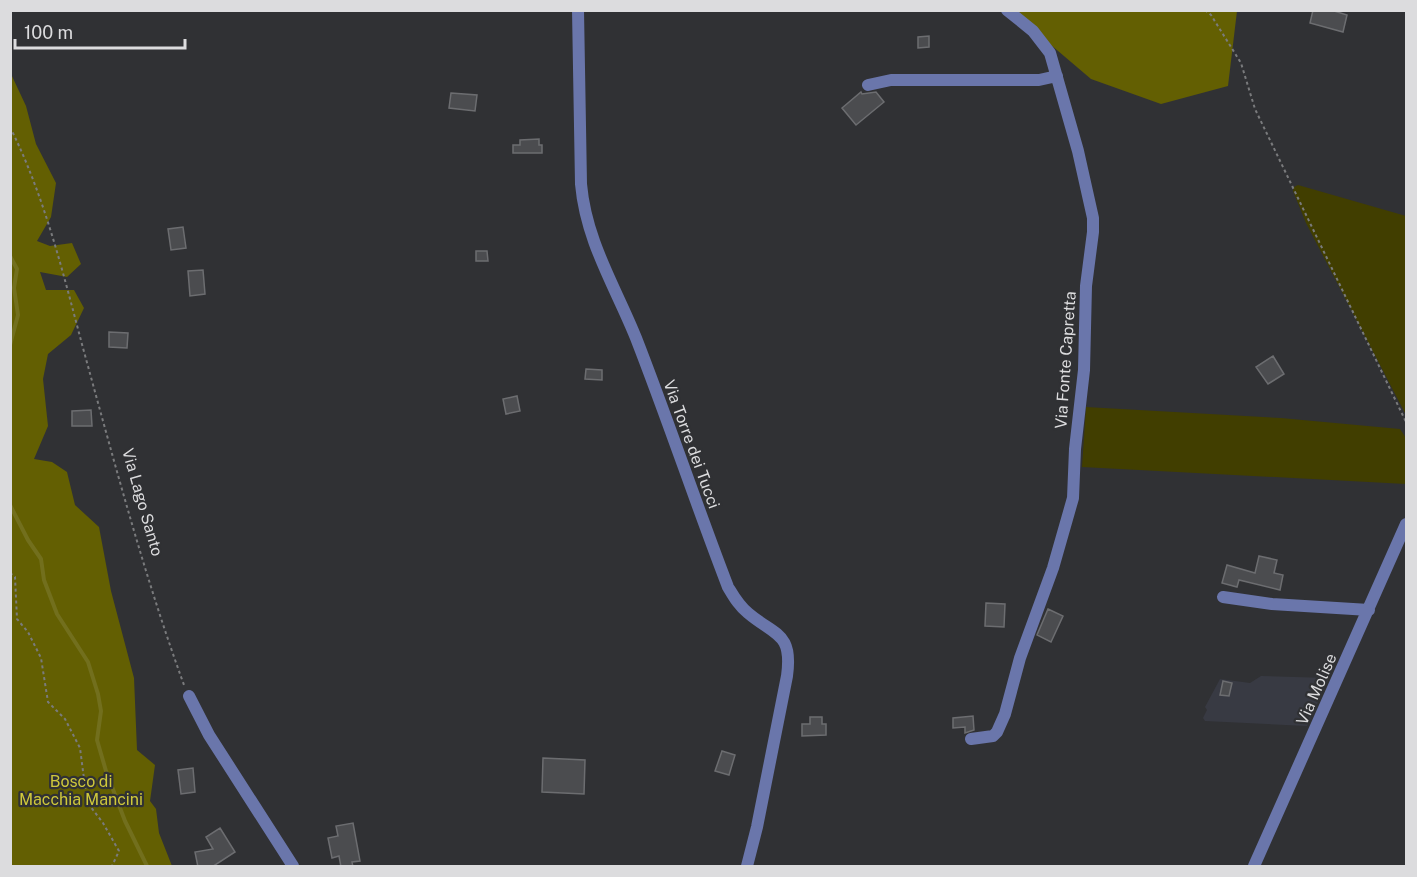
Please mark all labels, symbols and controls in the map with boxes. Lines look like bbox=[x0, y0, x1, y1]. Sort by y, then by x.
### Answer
scale bar bbox=[15, 12, 184, 50]
text: 100 m bbox=[24, 22, 73, 43]
street label: Via Fonte Capretta bbox=[1051, 291, 1080, 430]
street label: Via Torre dei Tucci bbox=[659, 377, 724, 511]
street label: Via Lago Santo bbox=[118, 446, 167, 558]
street label: Via Molise bbox=[1292, 650, 1341, 728]
park label: Bosco di Macchia Mancini bbox=[19, 772, 143, 809]

